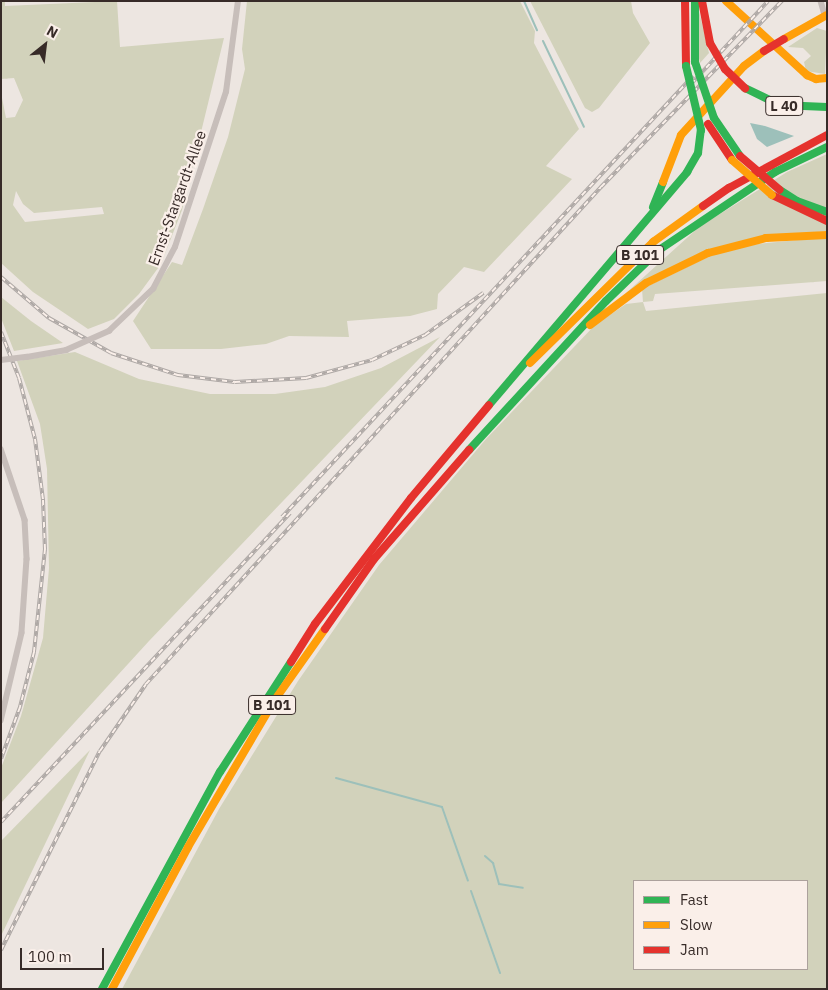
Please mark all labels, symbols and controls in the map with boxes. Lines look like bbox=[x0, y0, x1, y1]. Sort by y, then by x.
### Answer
north arrow bbox=[20, 20, 70, 70]
text: N bbox=[43, 22, 61, 42]
road number: L 40 bbox=[764, 94, 804, 118]
street label: Ernst-Stargardt-Allee bbox=[144, 128, 210, 268]
road number: B 101 bbox=[615, 244, 665, 266]
road number: B 101 bbox=[247, 694, 297, 716]
legend bbox=[633, 880, 808, 970]
text: Fast bbox=[680, 890, 708, 909]
text: Slow bbox=[680, 915, 713, 934]
scale bar bbox=[22, 938, 106, 970]
text: Jam bbox=[680, 940, 709, 959]
text: 100 m bbox=[28, 947, 72, 966]

